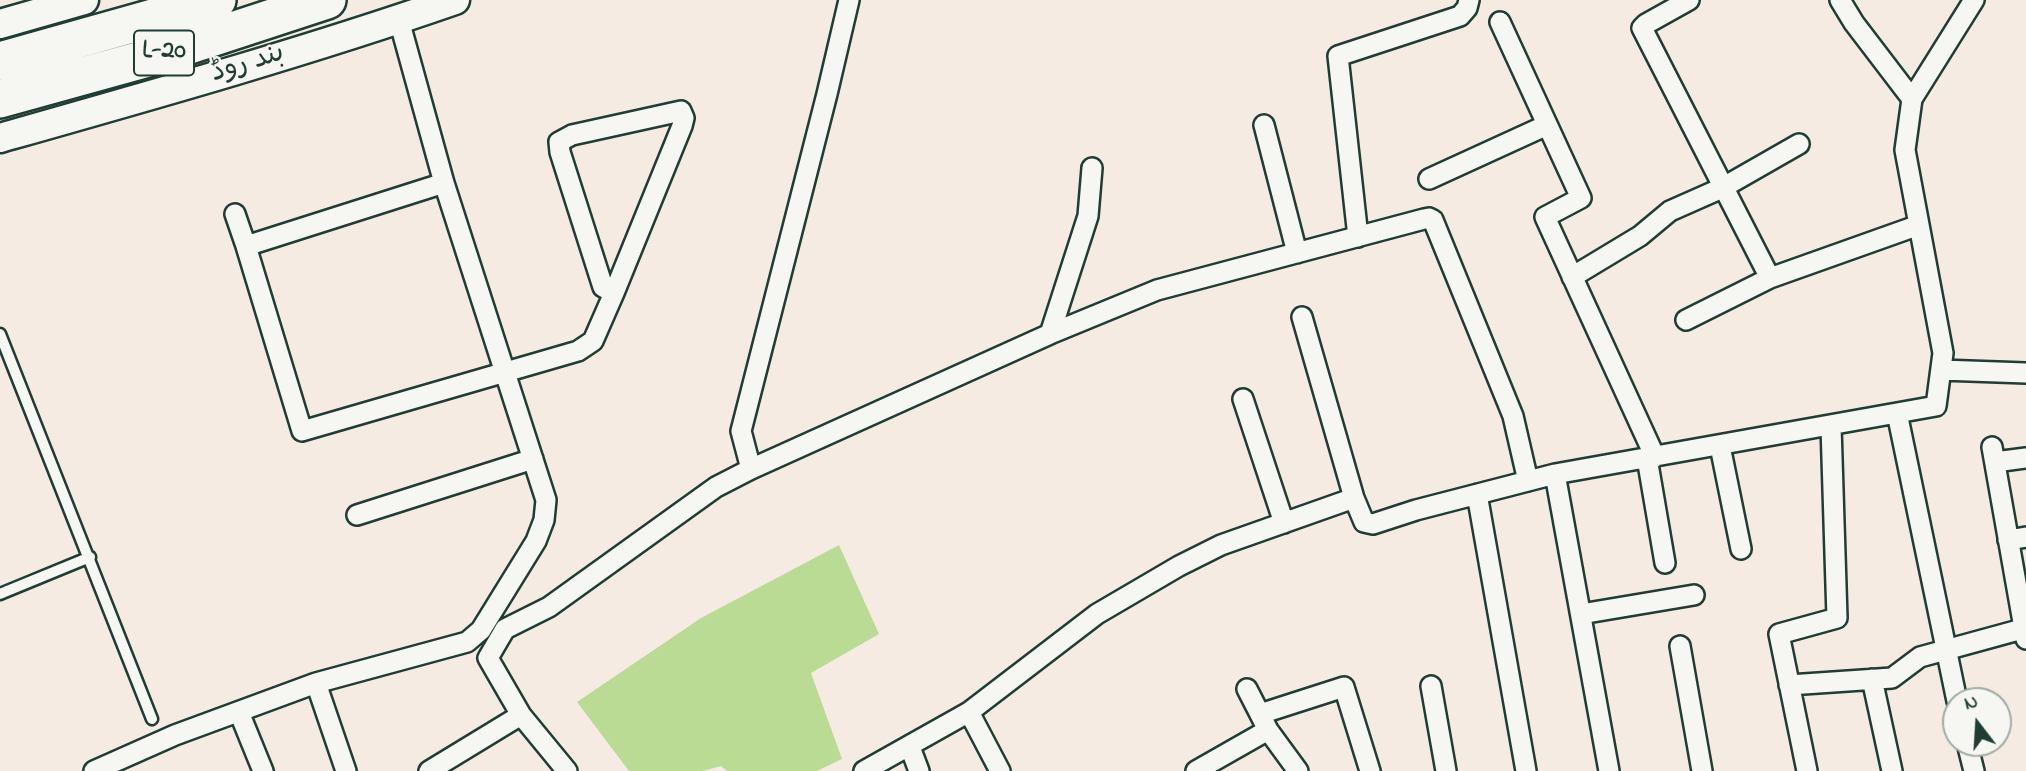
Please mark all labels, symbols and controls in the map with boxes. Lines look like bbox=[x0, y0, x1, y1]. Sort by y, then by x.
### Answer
road number: L-20 bbox=[134, 30, 194, 76]
street label: بند روڈ bbox=[207, 38, 289, 92]
north arrow bbox=[1942, 687, 2012, 757]
text: N bbox=[1961, 689, 1981, 718]

